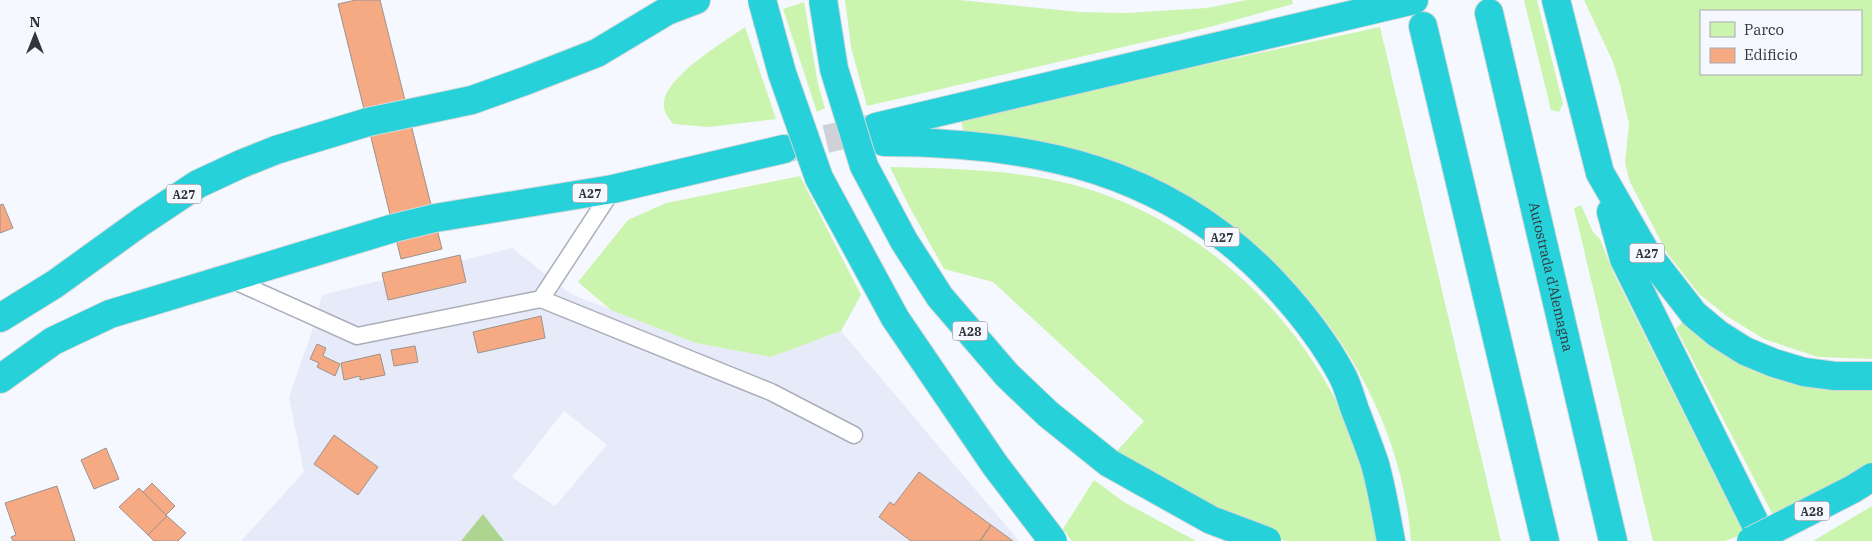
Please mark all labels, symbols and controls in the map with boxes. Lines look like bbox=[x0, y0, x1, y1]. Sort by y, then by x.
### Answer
north arrow bbox=[10, 10, 60, 60]
legend bbox=[1700, 10, 1862, 75]
text: N bbox=[29, 13, 41, 31]
text: Parco bbox=[1744, 20, 1784, 39]
text: Edificio bbox=[1744, 45, 1798, 64]
road number: A27 bbox=[166, 184, 202, 203]
road number: A27 bbox=[572, 184, 608, 202]
street label: Autostrada d'Alemagna bbox=[1525, 200, 1577, 354]
road number: A27 bbox=[1204, 228, 1240, 246]
road number: A27 bbox=[1630, 244, 1664, 262]
road number: A28 bbox=[952, 322, 988, 341]
road number: A28 bbox=[1794, 502, 1830, 520]

